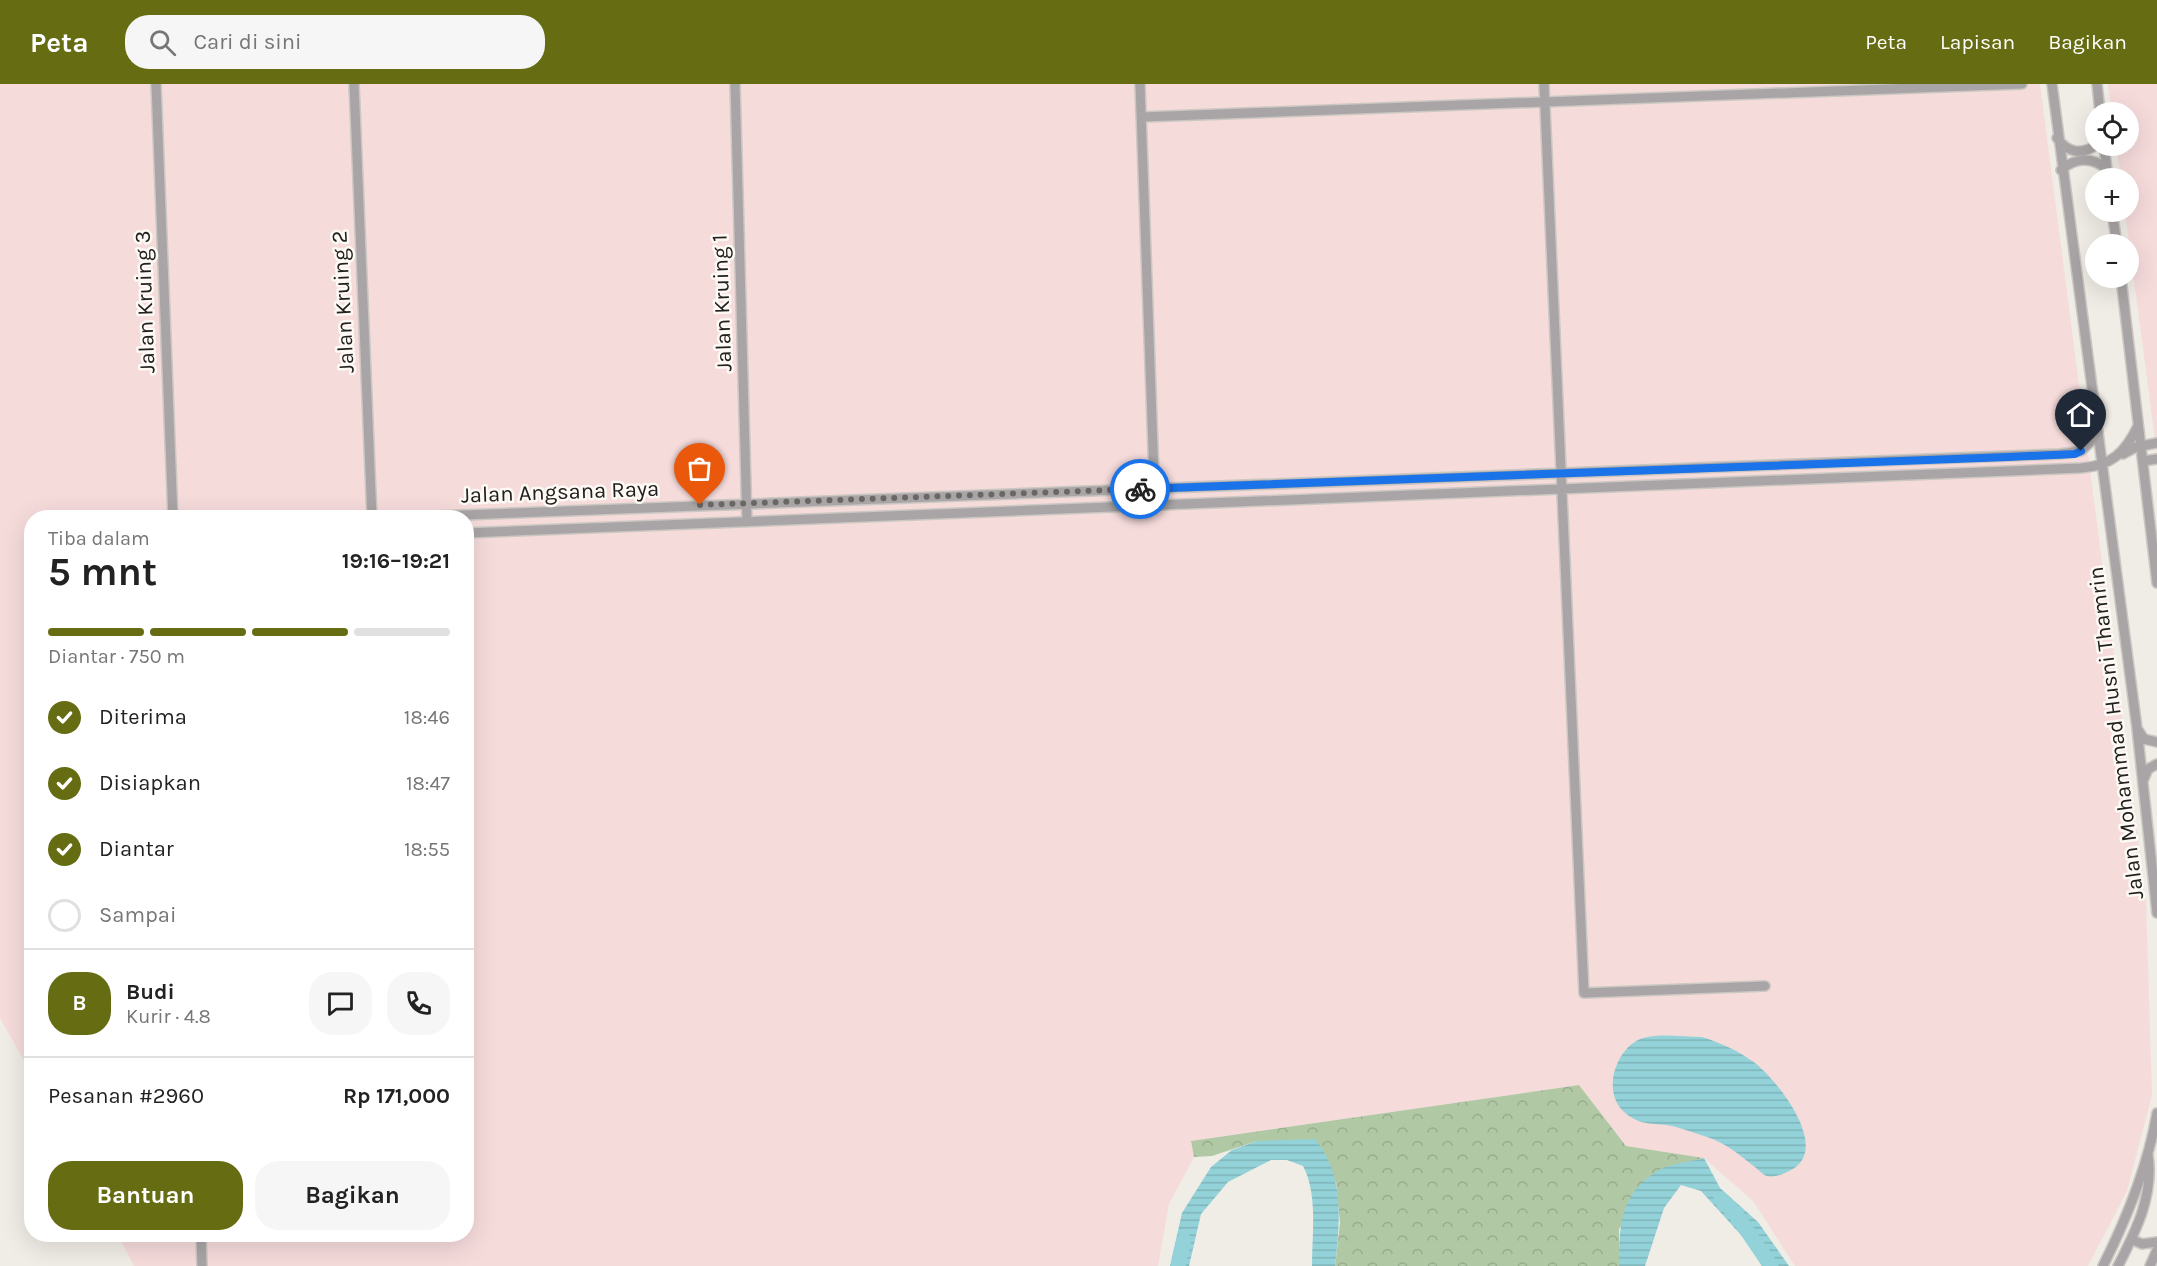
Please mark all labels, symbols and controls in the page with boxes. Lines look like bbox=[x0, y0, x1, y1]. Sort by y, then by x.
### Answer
search box bbox=[125, 15, 545, 69]
text: Peta bbox=[30, 26, 89, 59]
icon: search bbox=[146, 26, 179, 59]
text: Cari di sini bbox=[194, 29, 302, 55]
text: Peta bbox=[1865, 30, 1907, 54]
text: Lapisan bbox=[1940, 30, 2015, 54]
text: Bagikan bbox=[2048, 30, 2127, 54]
map controls bbox=[2085, 102, 2139, 288]
button: locate bbox=[2085, 102, 2139, 156]
button: + bbox=[2085, 168, 2139, 222]
street label: Jalan Kruing 3 bbox=[130, 230, 160, 374]
street label: Jalan Kruing 2 bbox=[326, 230, 360, 374]
street label: Jalan Kruing 1 bbox=[707, 234, 737, 372]
button: − bbox=[2085, 234, 2139, 288]
pin bbox=[2055, 389, 2106, 451]
icon: home bbox=[2064, 398, 2097, 431]
pin bbox=[674, 443, 725, 505]
icon: bag bbox=[683, 452, 716, 485]
courier bbox=[1110, 459, 1170, 519]
icon: bike bbox=[1124, 473, 1157, 506]
street label: Jalan Angsana Raya bbox=[460, 476, 660, 508]
text: Tiba dalam bbox=[48, 527, 150, 550]
text: 19:16–19:21 bbox=[342, 548, 450, 574]
text: 5 mnt bbox=[48, 549, 157, 595]
street label: Jalan Mohammad Husni Thamrin bbox=[2083, 565, 2149, 901]
text: Diantar · 750 m bbox=[48, 645, 185, 668]
icon: check bbox=[48, 701, 81, 734]
text: Diterima bbox=[99, 704, 187, 730]
text: 18:46 bbox=[404, 706, 450, 729]
icon: check bbox=[48, 767, 81, 800]
text: Disiapkan bbox=[99, 770, 201, 796]
text: 18:47 bbox=[406, 772, 450, 795]
icon: check bbox=[48, 833, 81, 866]
text: Diantar bbox=[99, 836, 174, 862]
text: 18:55 bbox=[404, 838, 450, 861]
text: Sampai bbox=[99, 902, 177, 928]
button: chat bbox=[309, 972, 372, 1035]
button: phone bbox=[387, 972, 450, 1035]
text: Budi bbox=[126, 979, 175, 1005]
text: B bbox=[72, 990, 87, 1016]
text: Kurir · 4.8 bbox=[126, 1005, 211, 1028]
text: Pesanan #2960 bbox=[48, 1083, 204, 1109]
text: Rp 171,000 bbox=[343, 1083, 450, 1109]
button: Bantuan bbox=[48, 1161, 243, 1230]
button: Bagikan bbox=[255, 1161, 450, 1230]

